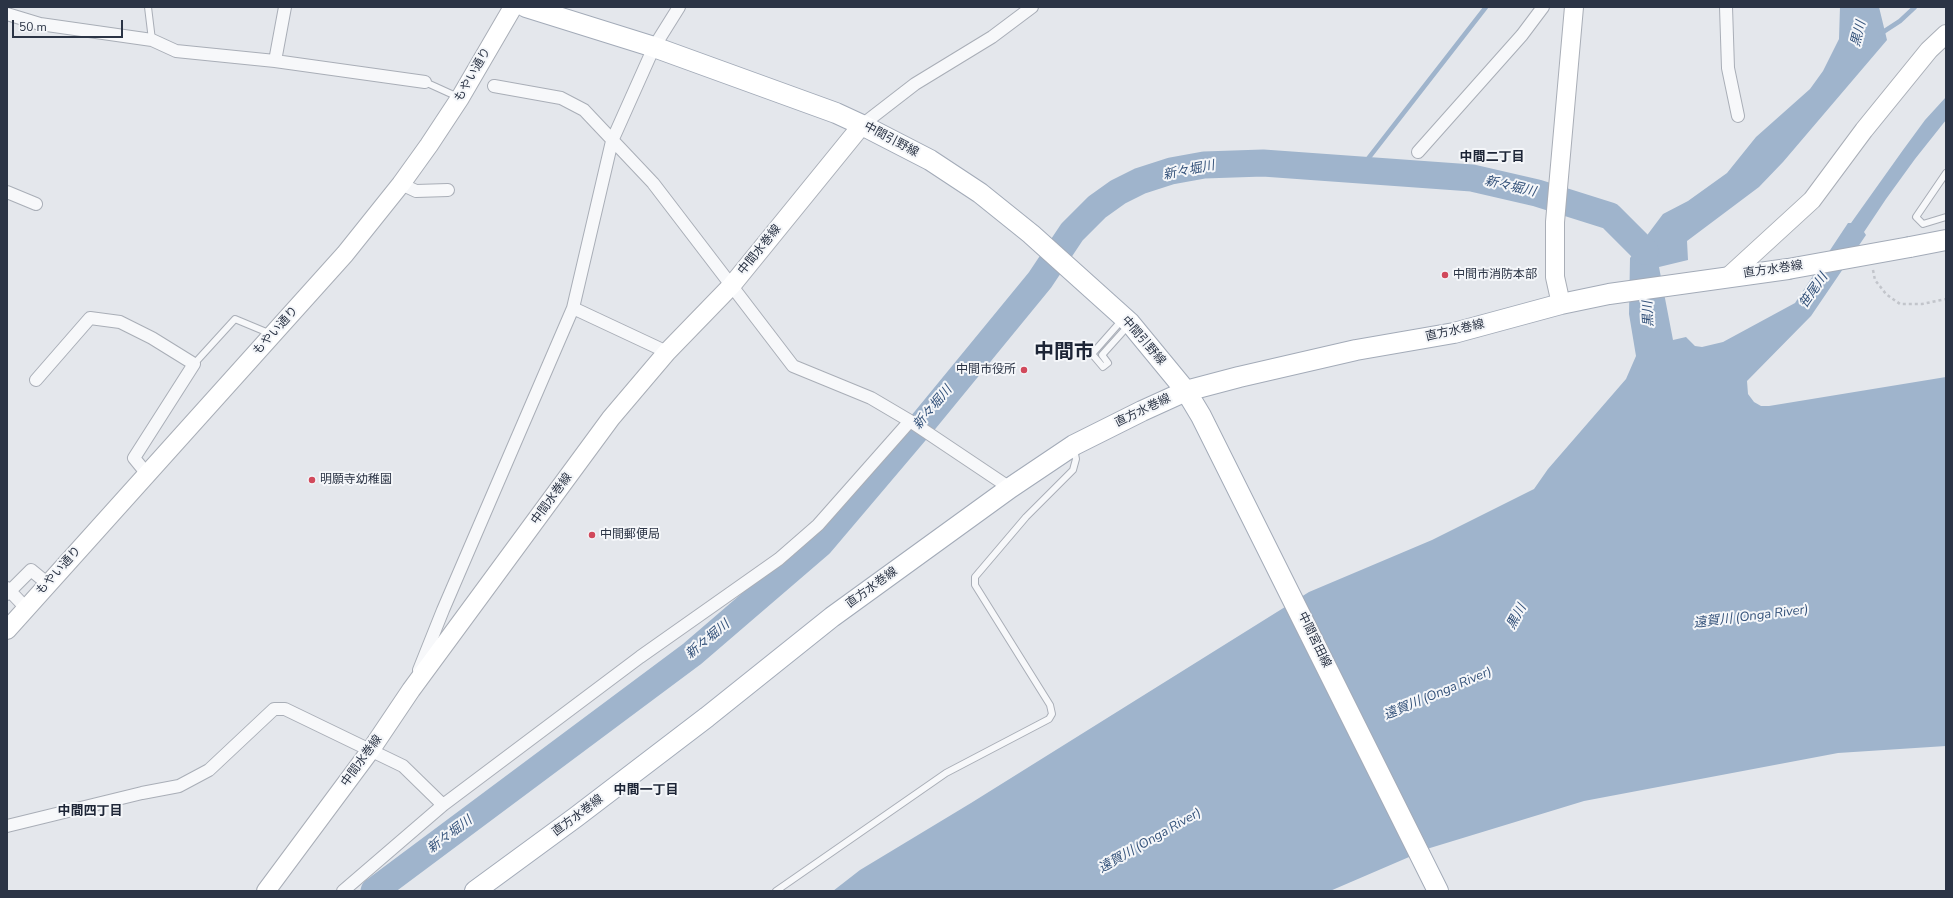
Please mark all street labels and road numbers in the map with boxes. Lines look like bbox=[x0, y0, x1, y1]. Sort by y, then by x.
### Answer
street label: もやい通り bbox=[452, 45, 494, 105]
street label: 中間引野線 bbox=[861, 120, 921, 160]
street label: 中間水巻線 bbox=[736, 222, 784, 278]
street label: 直方水巻線 bbox=[1742, 259, 1804, 281]
street label: もやい通り bbox=[251, 304, 301, 358]
street label: 中間引野線 bbox=[1118, 314, 1168, 368]
street label: 直方水巻線 bbox=[1424, 317, 1486, 345]
street label: 直方水巻線 bbox=[1113, 391, 1173, 431]
street label: 中間水巻線 bbox=[529, 470, 575, 528]
street label: もやい通り bbox=[34, 544, 84, 598]
street label: 直方水巻線 bbox=[843, 565, 901, 611]
street label: 中間宮田線 bbox=[1294, 610, 1334, 670]
street label: 中間水巻線 bbox=[339, 732, 385, 790]
street label: 直方水巻線 bbox=[550, 792, 606, 840]

